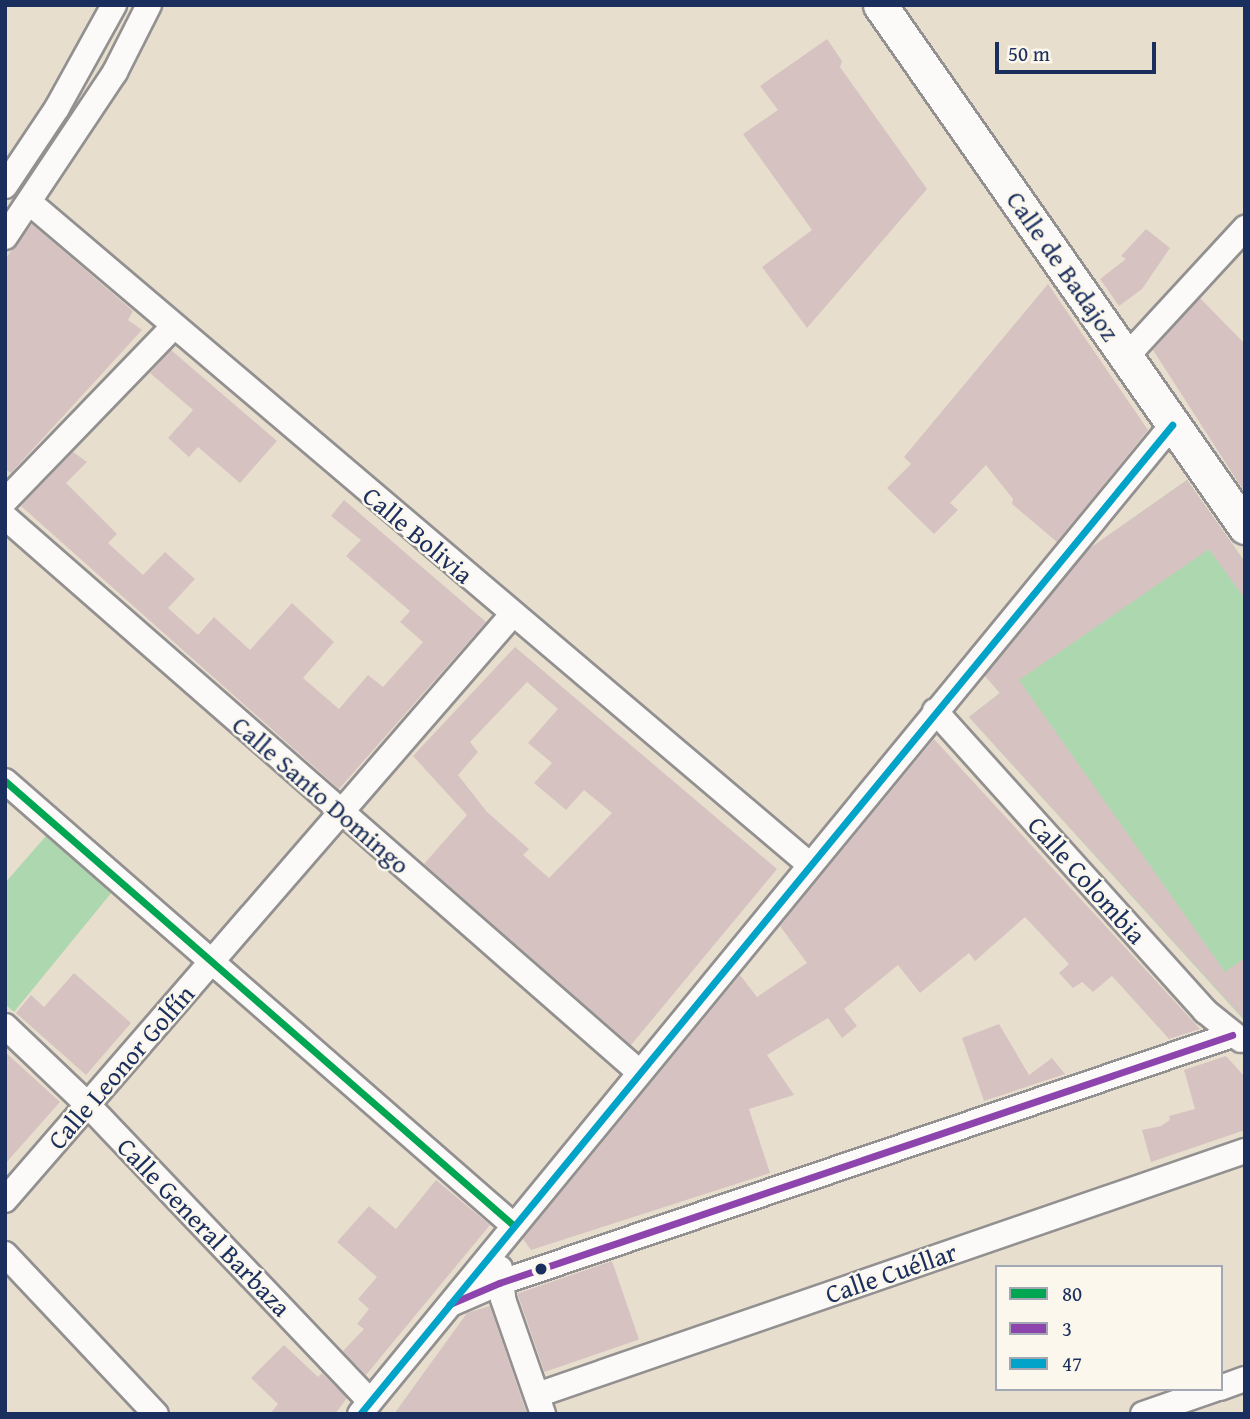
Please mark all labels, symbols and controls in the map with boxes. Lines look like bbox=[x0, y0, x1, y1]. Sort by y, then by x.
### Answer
scale bar bbox=[998, 28, 1159, 72]
text: 50 m bbox=[1008, 38, 1050, 69]
street label: Calle de Badajoz bbox=[1000, 185, 1126, 347]
street label: Calle Bolivia bbox=[357, 480, 479, 590]
street label: Calle Santo Domingo bbox=[226, 709, 416, 881]
street label: Calle Colombia bbox=[1021, 810, 1153, 950]
street label: Calle Leonor Golfín bbox=[41, 978, 201, 1156]
street label: Calle General Barbaza bbox=[111, 1131, 297, 1323]
street label: Calle Cuéllar bbox=[821, 1236, 961, 1310]
unlabelled marker bbox=[534, 1262, 548, 1276]
legend bbox=[995, 1265, 1222, 1391]
text: 80 bbox=[1062, 1278, 1082, 1309]
text: 3 bbox=[1062, 1313, 1072, 1344]
text: 47 bbox=[1062, 1348, 1082, 1379]

